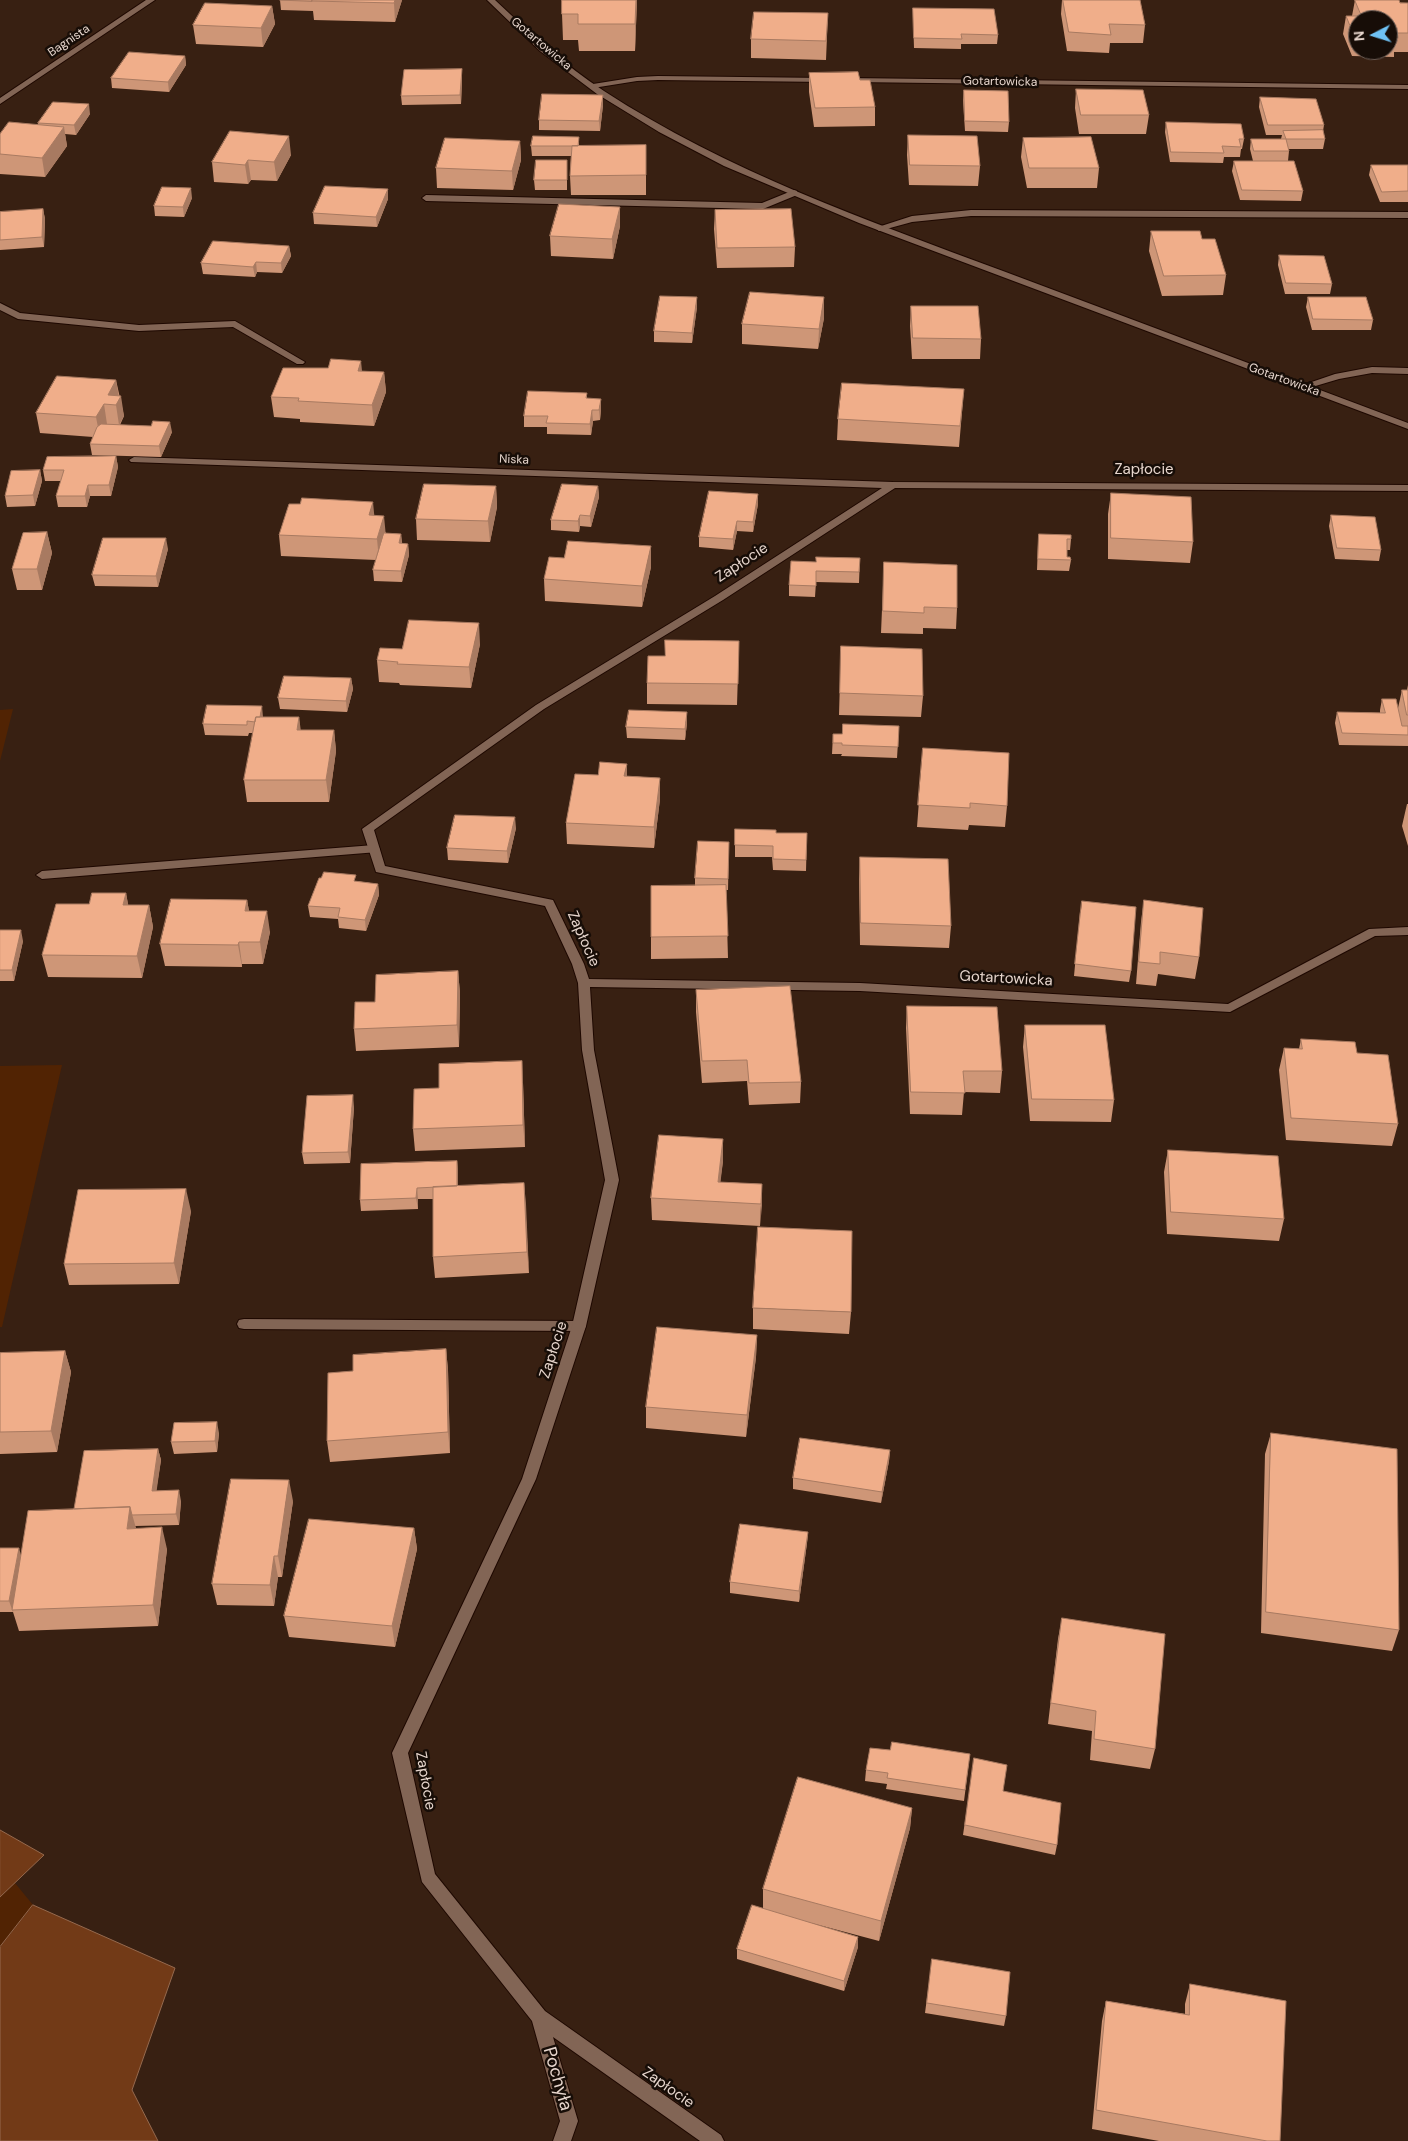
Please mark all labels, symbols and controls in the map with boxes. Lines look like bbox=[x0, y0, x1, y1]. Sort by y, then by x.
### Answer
north arrow bbox=[1348, 10, 1398, 60]
street label: Gotartowicka bbox=[508, 15, 574, 73]
street label: Bagnista bbox=[45, 22, 93, 60]
text: N bbox=[1350, 30, 1368, 42]
street label: Gotartowicka bbox=[963, 74, 1037, 90]
street label: Gotartowicka bbox=[1247, 360, 1321, 400]
street label: Niska bbox=[499, 452, 529, 468]
street label: Zapłocie bbox=[1114, 461, 1174, 479]
street label: Zapłocie bbox=[712, 539, 772, 587]
street label: Zapłocie bbox=[563, 908, 603, 970]
street label: Gotartowicka bbox=[959, 968, 1053, 990]
street label: Zapłocie bbox=[536, 1319, 572, 1381]
street label: Zapłocie bbox=[411, 1750, 439, 1812]
street label: Pochyła bbox=[538, 2045, 576, 2113]
street label: Zapłocie bbox=[639, 2064, 697, 2112]

